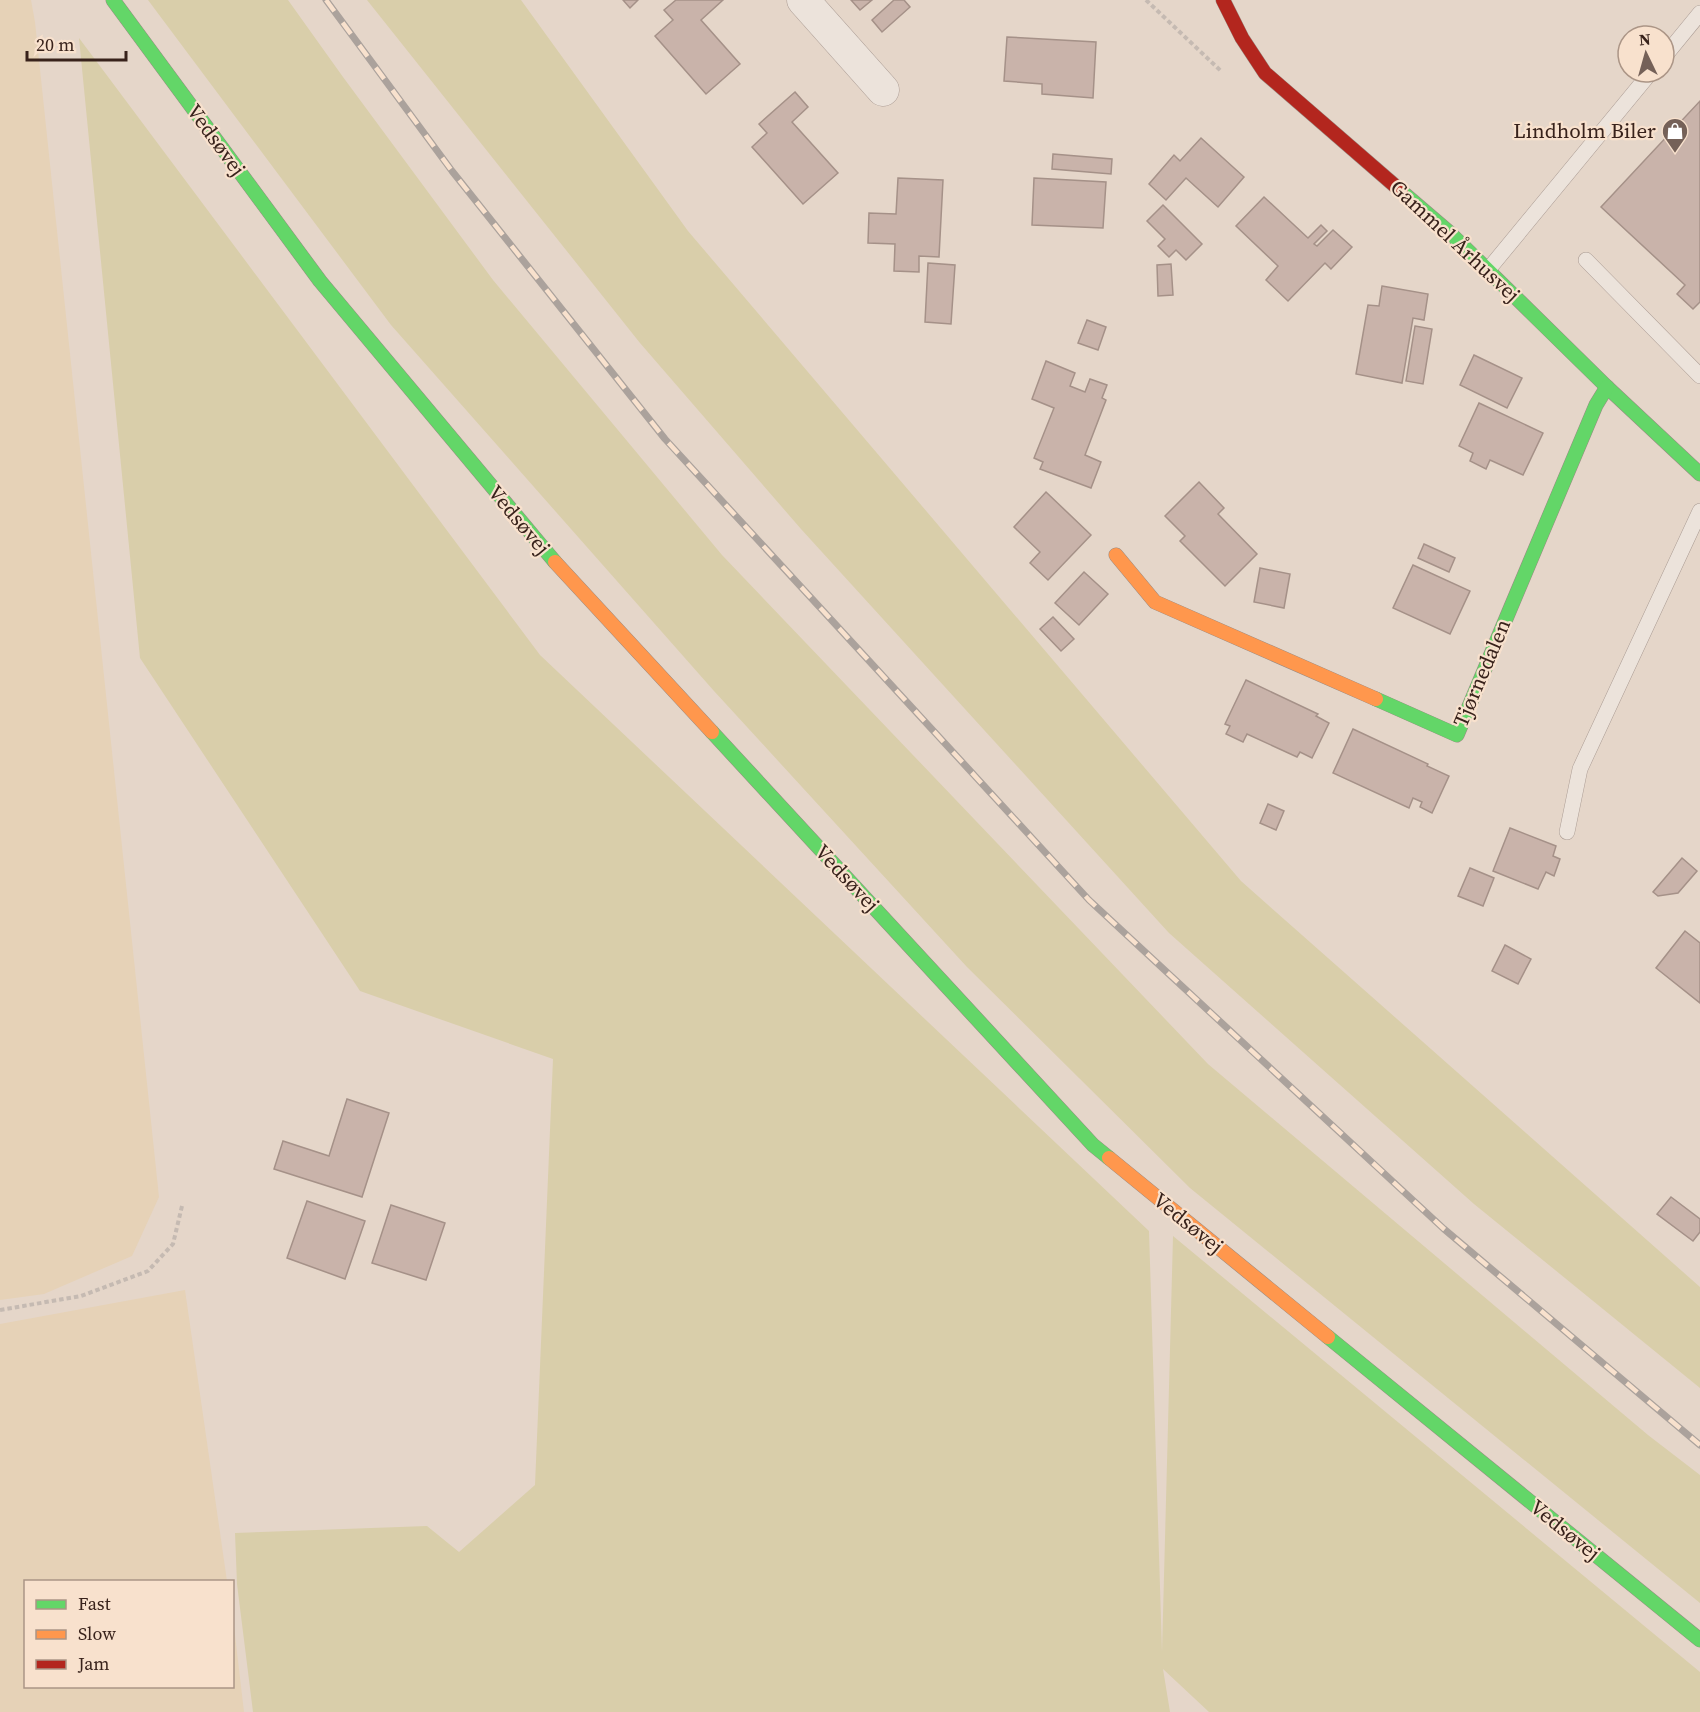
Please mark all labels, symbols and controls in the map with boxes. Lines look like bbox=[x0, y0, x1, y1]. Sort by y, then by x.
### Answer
scale bar bbox=[27, 24, 126, 62]
north arrow bbox=[1616, 24, 1676, 84]
text: N bbox=[1638, 28, 1652, 51]
text: 20 m bbox=[36, 32, 74, 57]
street label: Vedsøvej bbox=[180, 98, 252, 182]
place label: Lindholm Biler bbox=[1513, 116, 1656, 145]
shop icon: Lindholm Biler bbox=[1660, 116, 1690, 154]
street label: Gammel Århusvej bbox=[1384, 173, 1527, 308]
street label: Vedsøvej bbox=[482, 479, 557, 561]
street label: Tjørnedalen bbox=[1446, 614, 1517, 731]
street label: Vedsøvej bbox=[809, 838, 886, 918]
street label: Vedsøvej bbox=[1147, 1185, 1230, 1260]
street label: Vedsøvej bbox=[1524, 1492, 1607, 1567]
legend bbox=[24, 1580, 234, 1688]
text: Fast bbox=[78, 1591, 111, 1616]
text: Slow bbox=[78, 1621, 116, 1646]
text: Jam bbox=[77, 1651, 110, 1676]

